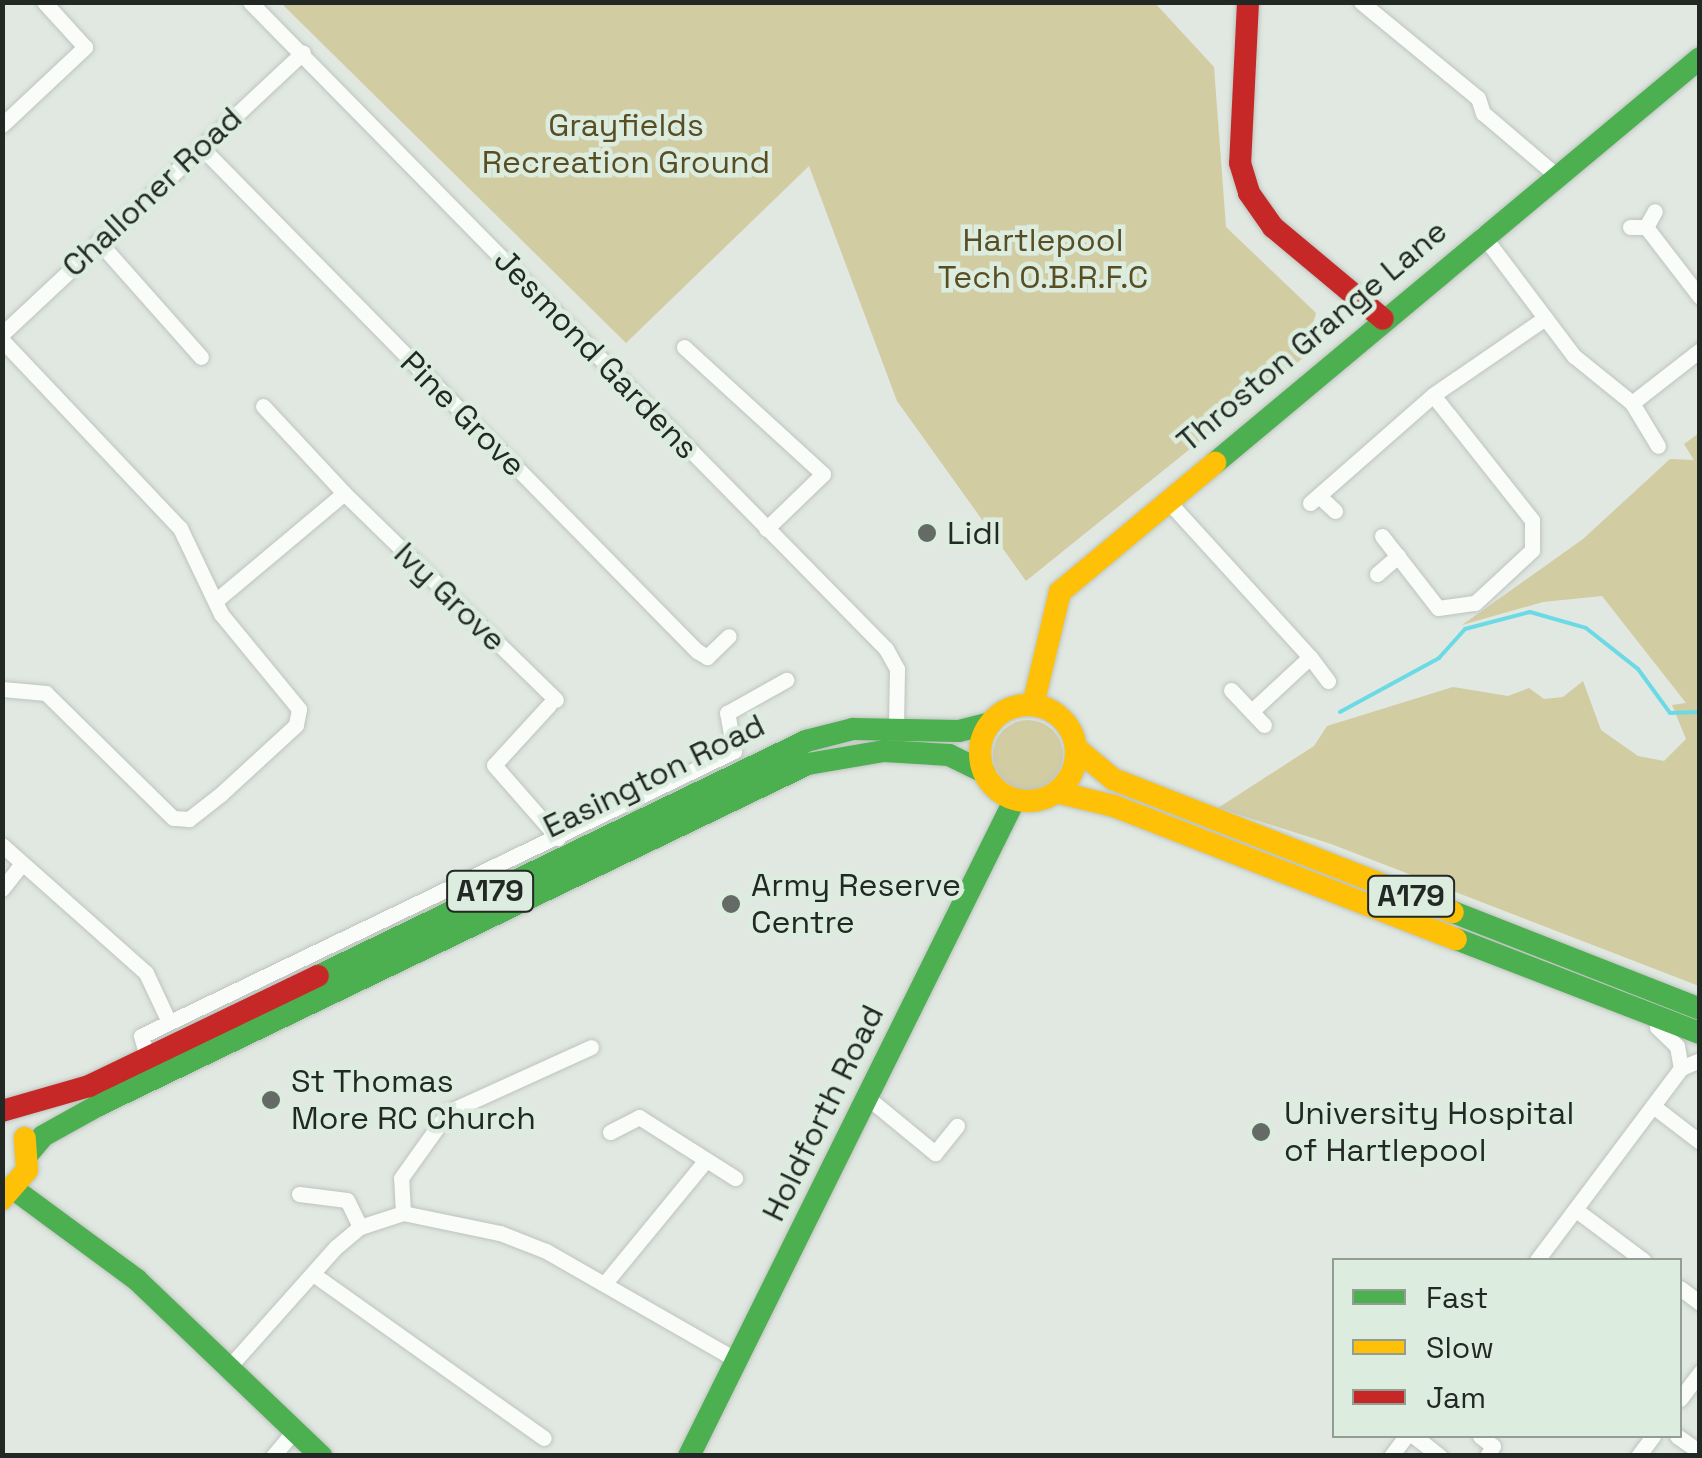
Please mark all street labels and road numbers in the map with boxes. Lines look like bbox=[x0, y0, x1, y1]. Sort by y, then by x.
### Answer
street label: Challoner Road bbox=[54, 99, 250, 285]
street label: Throston Grange Lane bbox=[1169, 212, 1455, 460]
street label: Jesmond Gardens bbox=[486, 241, 706, 467]
street label: Pine Grove bbox=[392, 343, 534, 485]
street label: Ivy Grove bbox=[386, 535, 514, 659]
street label: Easington Road bbox=[537, 706, 771, 846]
road number: A179 bbox=[445, 866, 535, 916]
road number: A179 bbox=[1366, 871, 1456, 921]
street label: Holdforth Road bbox=[754, 999, 892, 1227]

